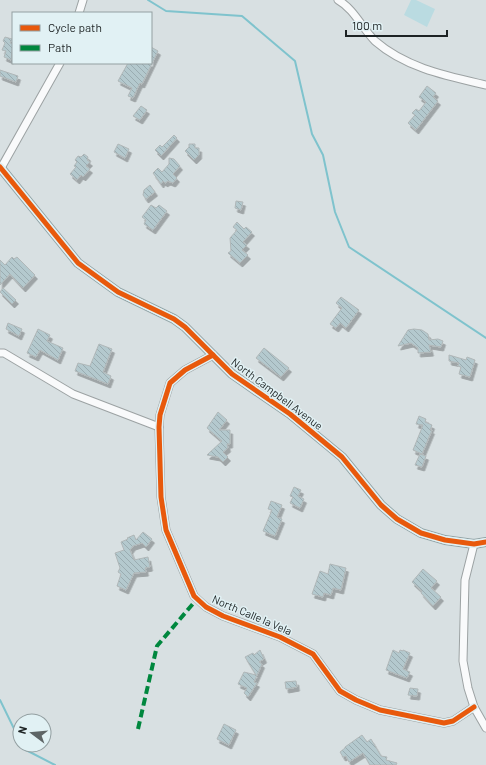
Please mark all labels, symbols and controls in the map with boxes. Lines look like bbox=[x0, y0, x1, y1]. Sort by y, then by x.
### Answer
legend bbox=[12, 12, 152, 64]
scale bar bbox=[346, 12, 447, 38]
text: 100 m bbox=[352, 18, 382, 32]
text: Cycle path bbox=[48, 20, 102, 34]
text: Path bbox=[48, 40, 72, 54]
street label: North Campbell Avenue bbox=[229, 355, 326, 432]
street label: North Calle la Vela bbox=[210, 592, 294, 637]
north arrow bbox=[12, 713, 52, 753]
text: N bbox=[15, 725, 29, 735]

